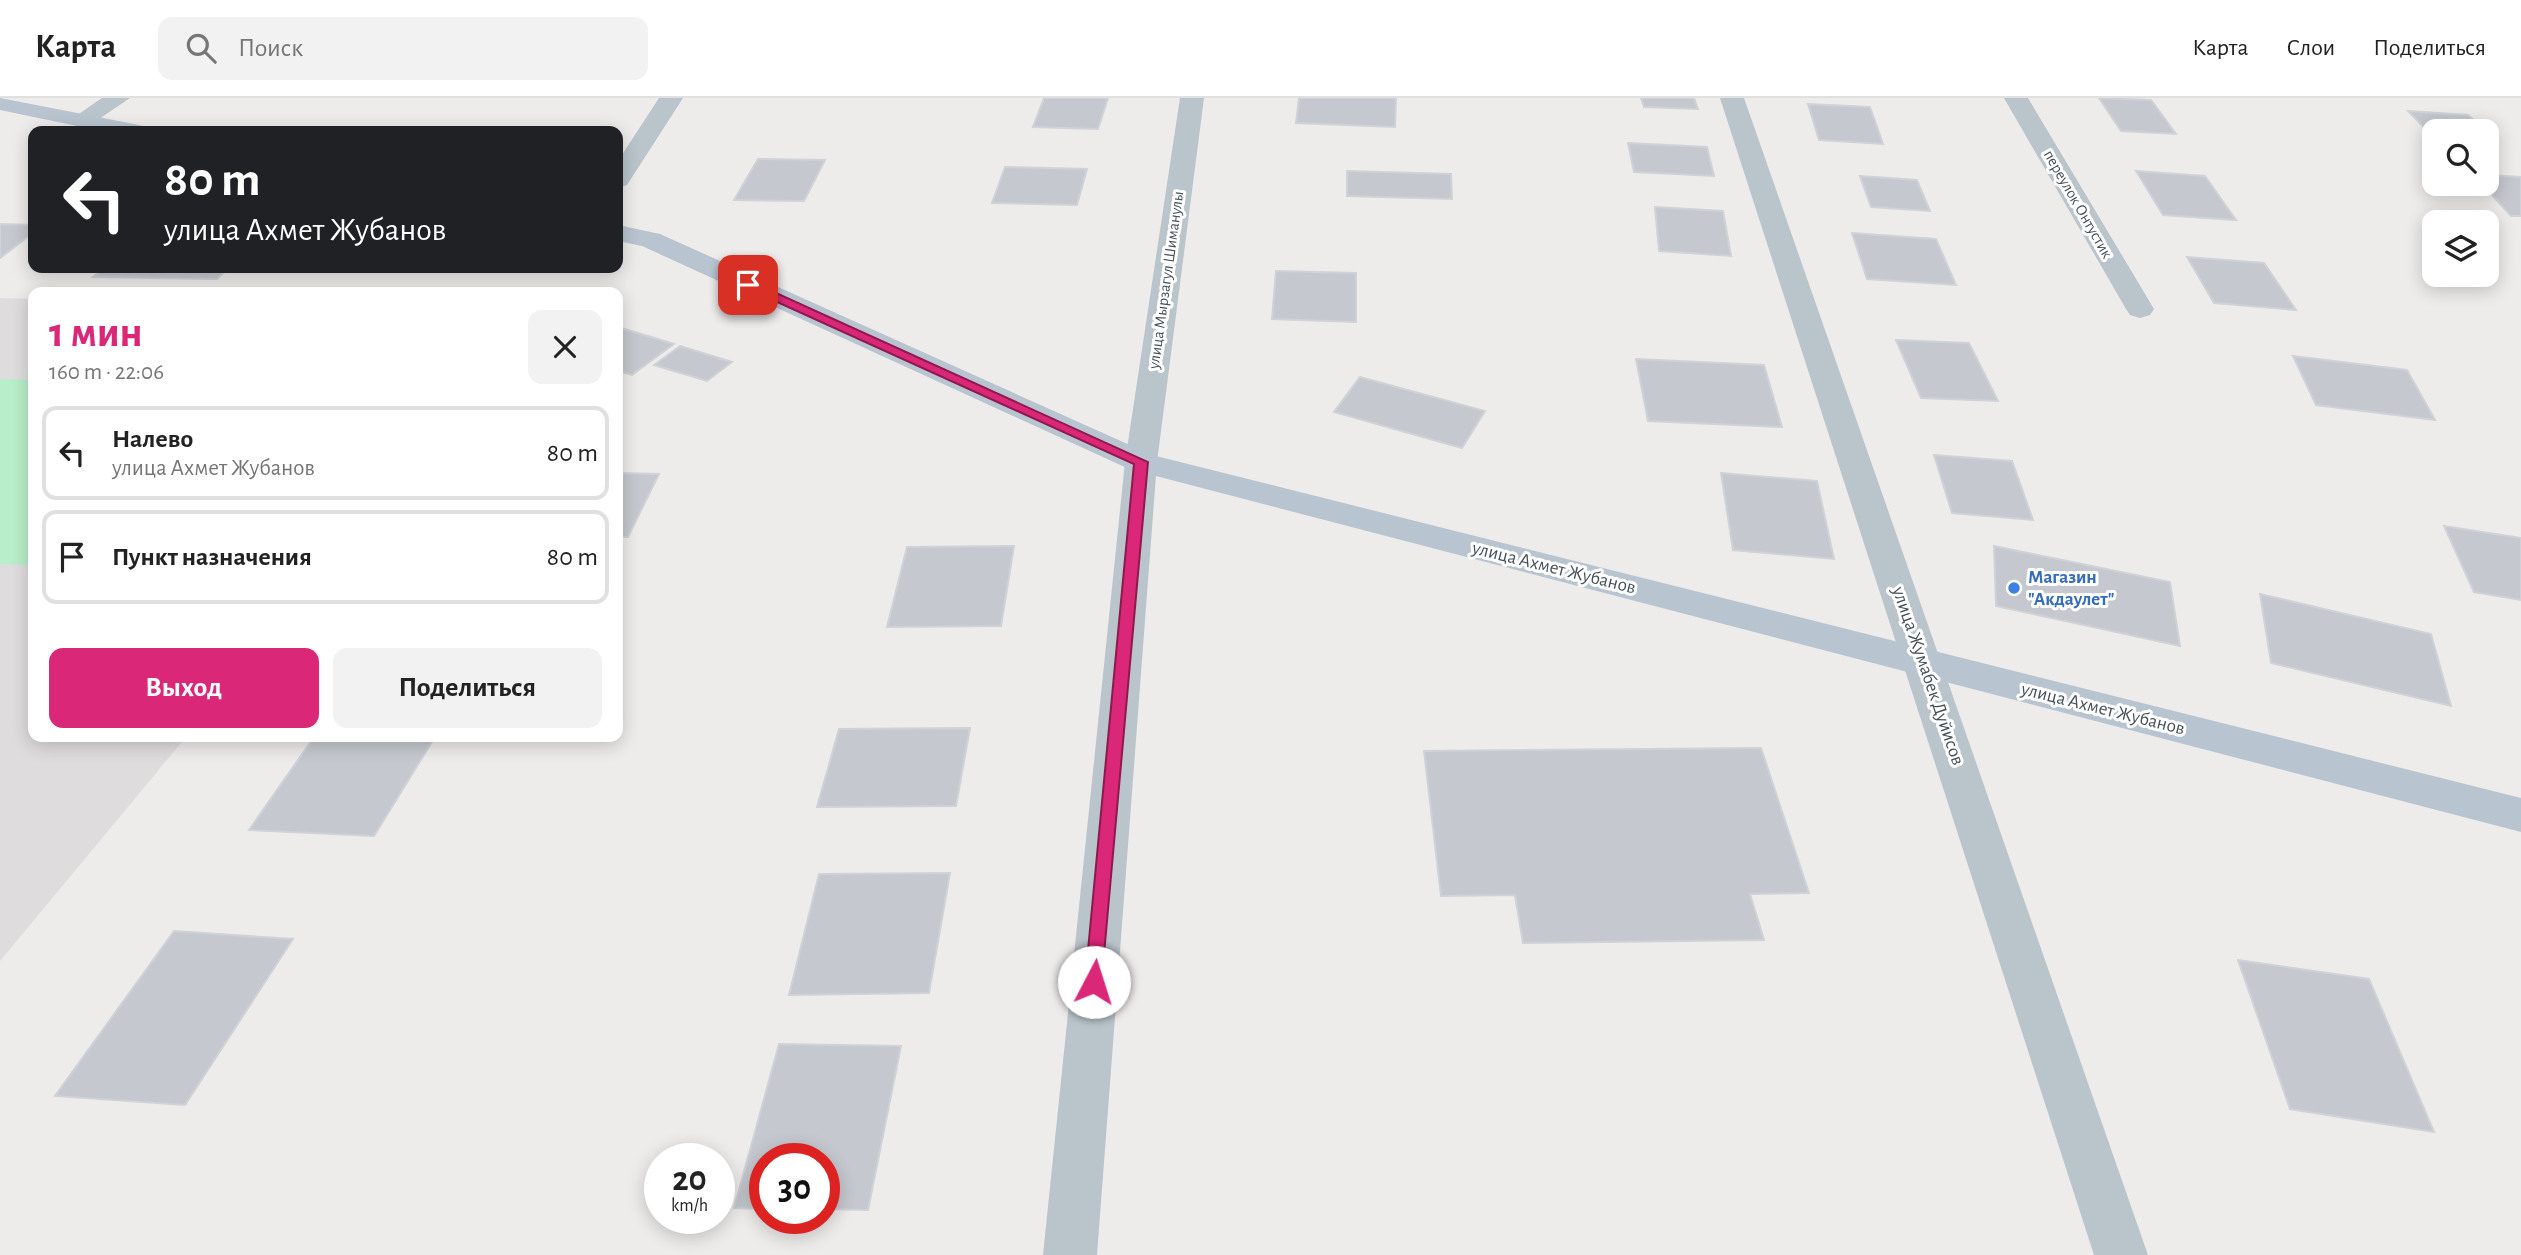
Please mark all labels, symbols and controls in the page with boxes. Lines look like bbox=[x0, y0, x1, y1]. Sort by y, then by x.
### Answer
search box bbox=[158, 17, 648, 80]
icon: search bbox=[182, 29, 220, 67]
text: Карта bbox=[35, 31, 116, 64]
text: Поиск bbox=[238, 35, 303, 61]
text: Карта bbox=[2192, 36, 2248, 60]
text: Слои bbox=[2286, 36, 2335, 60]
text: Поделиться bbox=[2373, 36, 2486, 60]
map controls bbox=[2422, 119, 2499, 287]
button: search bbox=[2422, 119, 2499, 196]
street label: переулок Онтустик bbox=[2040, 147, 2116, 262]
icon: left bbox=[49, 154, 140, 245]
text: 80 m bbox=[164, 156, 261, 205]
street label: улица Мырзагул Шиманулы bbox=[1145, 190, 1187, 371]
button: layers bbox=[2422, 210, 2499, 287]
text: улица Ахмет Жубанов bbox=[164, 214, 446, 246]
pin bbox=[718, 255, 778, 315]
icon: arrive bbox=[729, 266, 767, 304]
button: close bbox=[528, 310, 602, 384]
text: 1 мин bbox=[49, 312, 143, 354]
text: 160 m · 22:06 bbox=[49, 361, 164, 384]
text: Налево bbox=[112, 426, 193, 452]
icon: left bbox=[53, 434, 91, 472]
text: 80 m bbox=[547, 440, 598, 466]
text: улица Ахмет Жубанов bbox=[112, 457, 315, 480]
icon: arrive bbox=[53, 538, 91, 576]
street label: улица Ахмет Жубанов bbox=[1469, 538, 1638, 598]
text: Пункт назначения bbox=[112, 544, 312, 570]
text: 80 m bbox=[547, 544, 598, 570]
place label: Магазин "Акдаулет" bbox=[2028, 568, 2114, 609]
marker: Магазин "Акдаулет" bbox=[2006, 580, 2022, 596]
street label: улица Жумабек Дуйисов bbox=[1888, 583, 1968, 768]
button: Выход bbox=[49, 648, 319, 728]
button: Поделиться bbox=[333, 648, 602, 728]
street label: улица Ахмет Жубанов bbox=[2018, 679, 2187, 739]
position arrow bbox=[1057, 945, 1131, 1019]
speed limit sign: 30 bbox=[749, 1143, 840, 1234]
text: 20 bbox=[672, 1162, 707, 1197]
text: km/h bbox=[671, 1197, 708, 1215]

